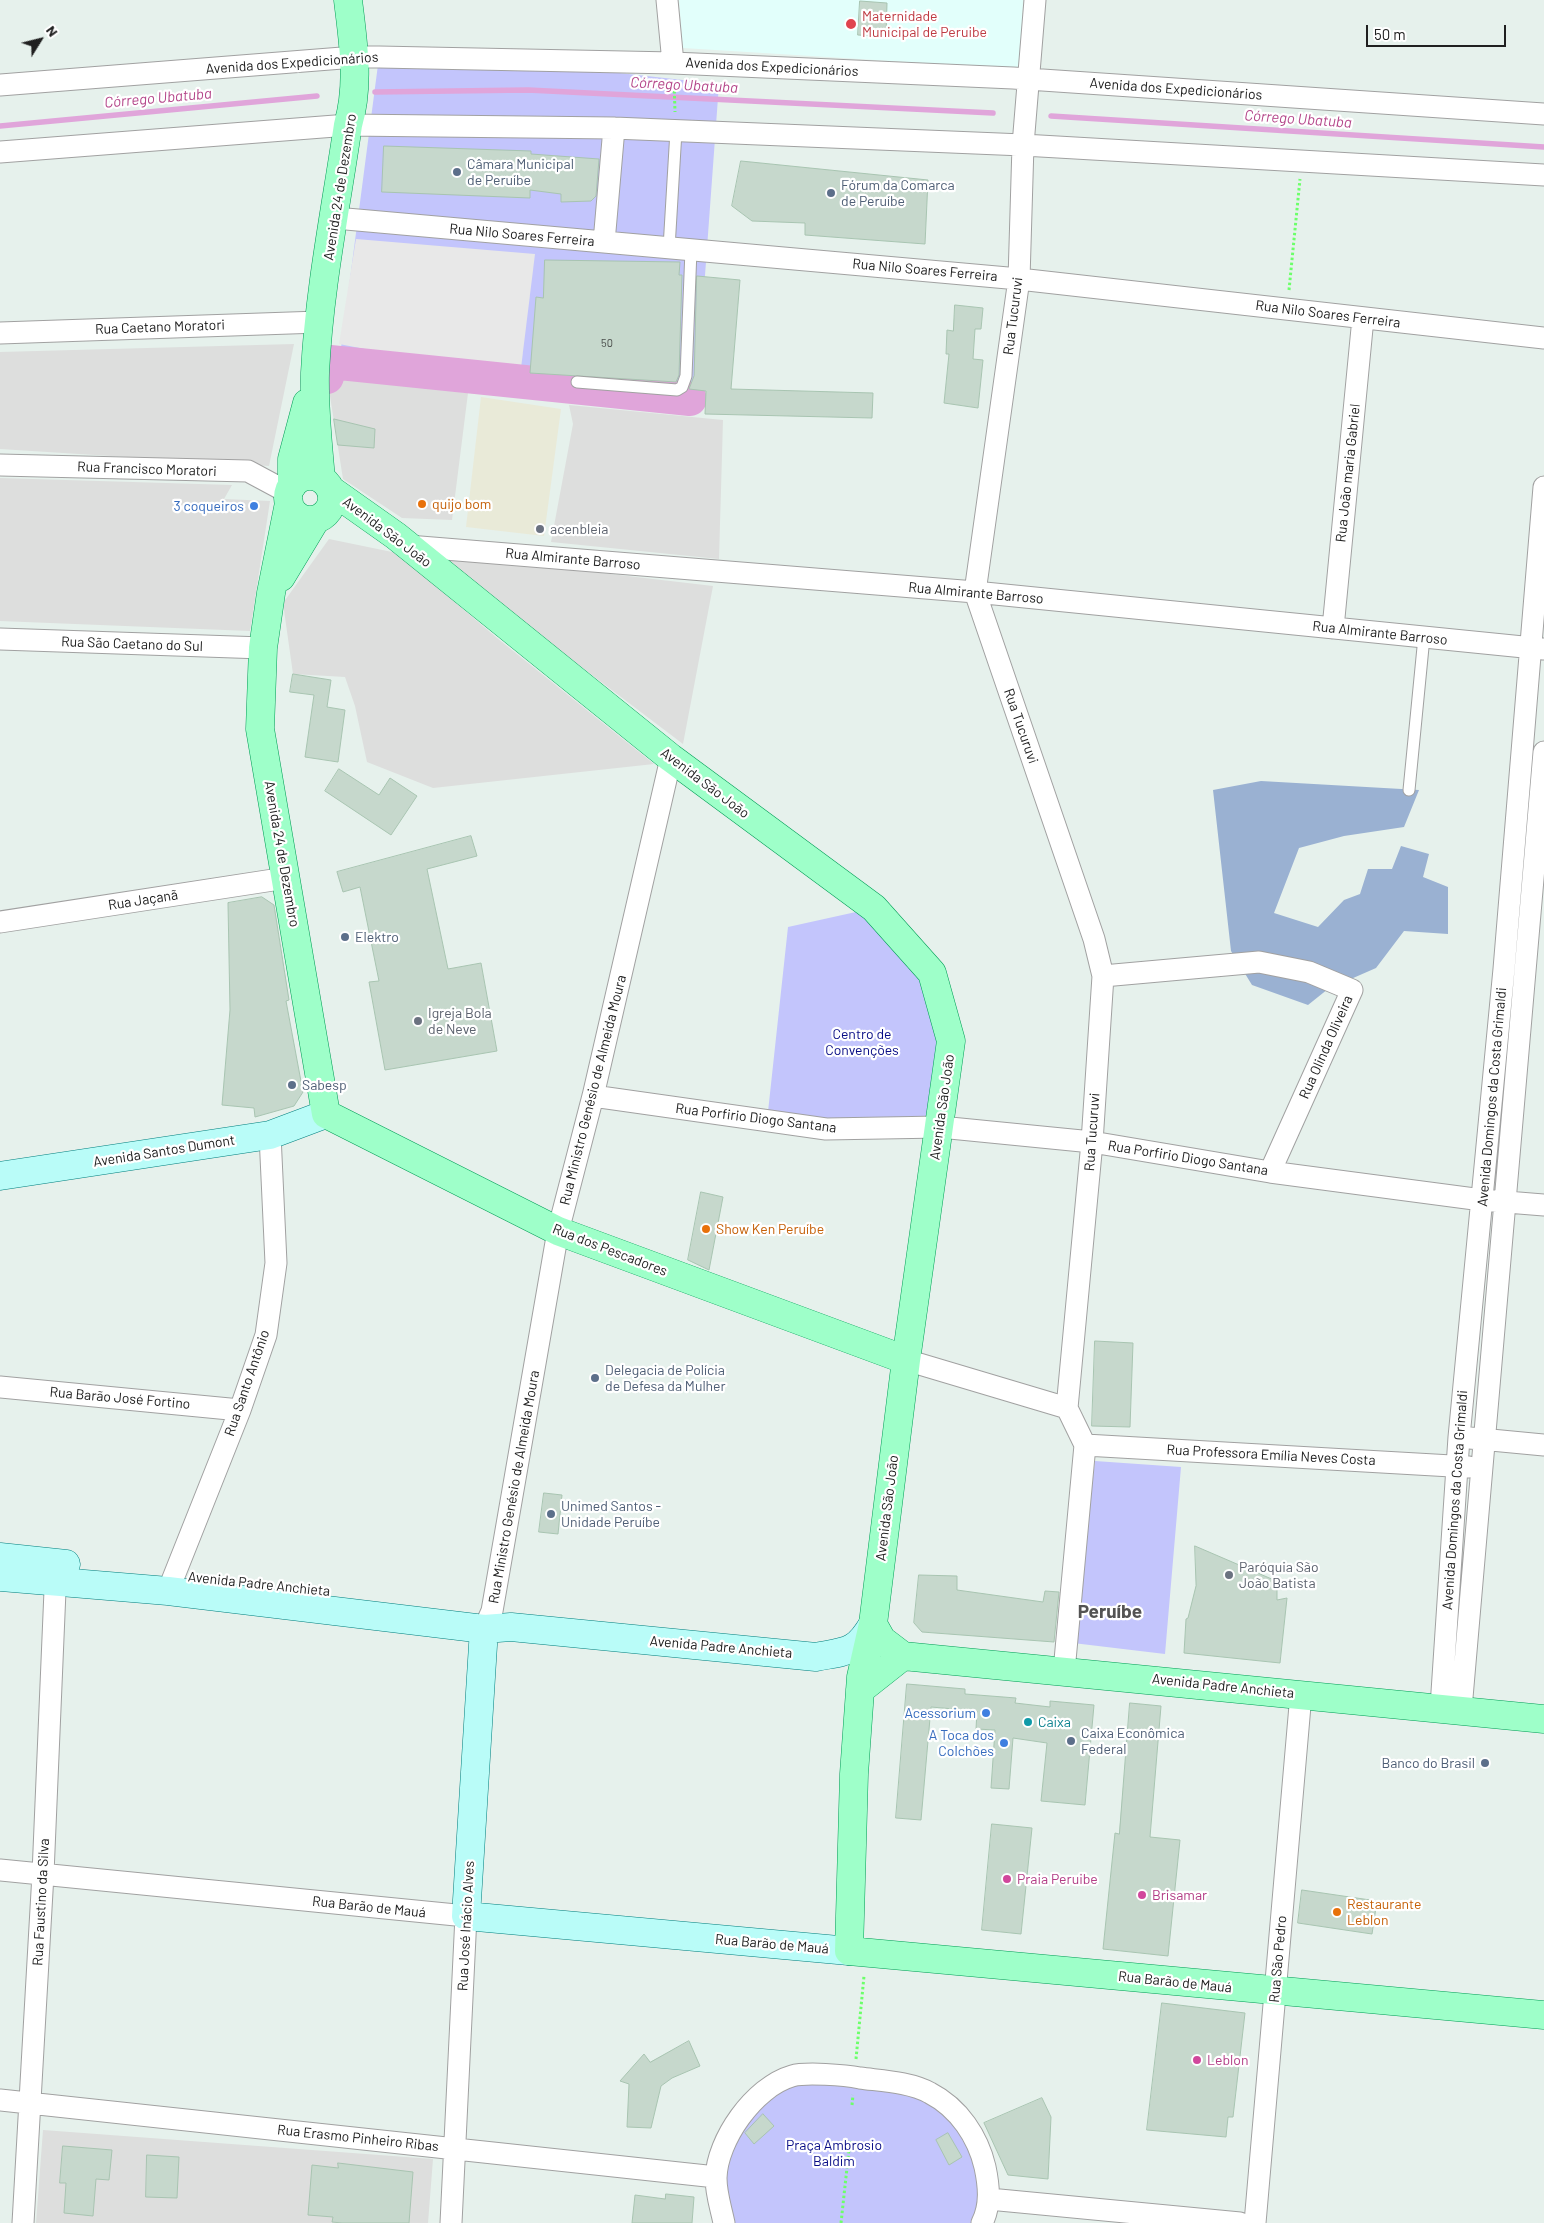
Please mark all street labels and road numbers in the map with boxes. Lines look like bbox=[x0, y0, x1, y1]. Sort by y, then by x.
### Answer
street label: Avenida dos Expedicionários bbox=[205, 49, 379, 77]
street label: Avenida dos Expedicionários bbox=[685, 54, 859, 80]
street label: Avenida dos Expedicionários bbox=[1089, 75, 1263, 103]
street label: Avenida 24 de Dezembro bbox=[320, 112, 360, 262]
street label: Rua Nilo Soares Ferreira bbox=[449, 220, 595, 250]
street label: Rua Nilo Soares Ferreira bbox=[852, 255, 998, 285]
street label: Rua Tucuruvi bbox=[1000, 276, 1026, 356]
street label: Rua Nilo Soares Ferreira bbox=[1255, 297, 1401, 331]
street label: Rua Caetano Moratori bbox=[95, 316, 225, 338]
street label: Rua João maria Gabriel bbox=[1332, 403, 1364, 543]
street label: Rua Francisco Moratori bbox=[77, 458, 217, 480]
street label: Avenida São João bbox=[339, 493, 435, 571]
street label: Rua Almirante Barroso bbox=[505, 545, 641, 573]
street label: Rua Almirante Barroso bbox=[908, 579, 1044, 607]
street label: Rua Almirante Barroso bbox=[1312, 618, 1448, 648]
street label: Rua São Caetano do Sul bbox=[61, 633, 203, 655]
street label: Rua Tucuruvi bbox=[1000, 686, 1042, 766]
street label: Avenida São João bbox=[657, 744, 753, 822]
street label: Avenida 24 de Dezembro bbox=[261, 780, 303, 928]
street label: Rua Jaçanã bbox=[107, 886, 179, 914]
street label: Rua Ministro Genésio de Almeida Moura bbox=[556, 973, 630, 1207]
street label: Avenida Domingos da Costa Grimaldi bbox=[1474, 987, 1510, 1207]
street label: Rua Olinda Oliveira bbox=[1296, 993, 1356, 1101]
street label: Avenida São João bbox=[926, 1053, 958, 1161]
street label: Rua Tucuruvi bbox=[1081, 1092, 1103, 1172]
street label: Rua Porfirio Diogo Santana bbox=[675, 1100, 837, 1136]
street label: Avenida Santos Dumont bbox=[92, 1131, 236, 1171]
street label: Rua Porfirio Diogo Santana bbox=[1107, 1137, 1269, 1179]
street label: Rua dos Pescadores bbox=[550, 1220, 670, 1280]
street label: Rua Santo Antônio bbox=[221, 1328, 273, 1438]
street label: Rua Ministro Genésio de Almeida Moura bbox=[485, 1369, 543, 1605]
street label: Rua Barão José Fortino bbox=[49, 1383, 191, 1413]
street label: Avenida Domingos da Costa Grimaldi bbox=[1439, 1390, 1471, 1610]
street label: Rua Professora Emília Neves Costa bbox=[1166, 1441, 1376, 1469]
street label: Avenida São João bbox=[872, 1454, 902, 1562]
street label: Avenida Padre Anchieta bbox=[187, 1568, 331, 1600]
street label: Avenida Padre Anchieta bbox=[649, 1632, 793, 1662]
street label: Avenida Padre Anchieta bbox=[1151, 1670, 1295, 1702]
street label: Rua Faustino da Silva bbox=[29, 1838, 53, 1966]
street label: Rua José Inácio Alves bbox=[454, 1860, 478, 1992]
street label: Rua Barão de Mauá bbox=[311, 1893, 427, 1921]
street label: Rua São Pedro bbox=[1266, 1915, 1290, 2003]
street label: Rua Barão de Mauá bbox=[714, 1931, 830, 1957]
street label: Rua Barão de Mauá bbox=[1117, 1968, 1233, 1996]
street label: Rua Erasmo Pinheiro Ribas bbox=[276, 2121, 440, 2155]

